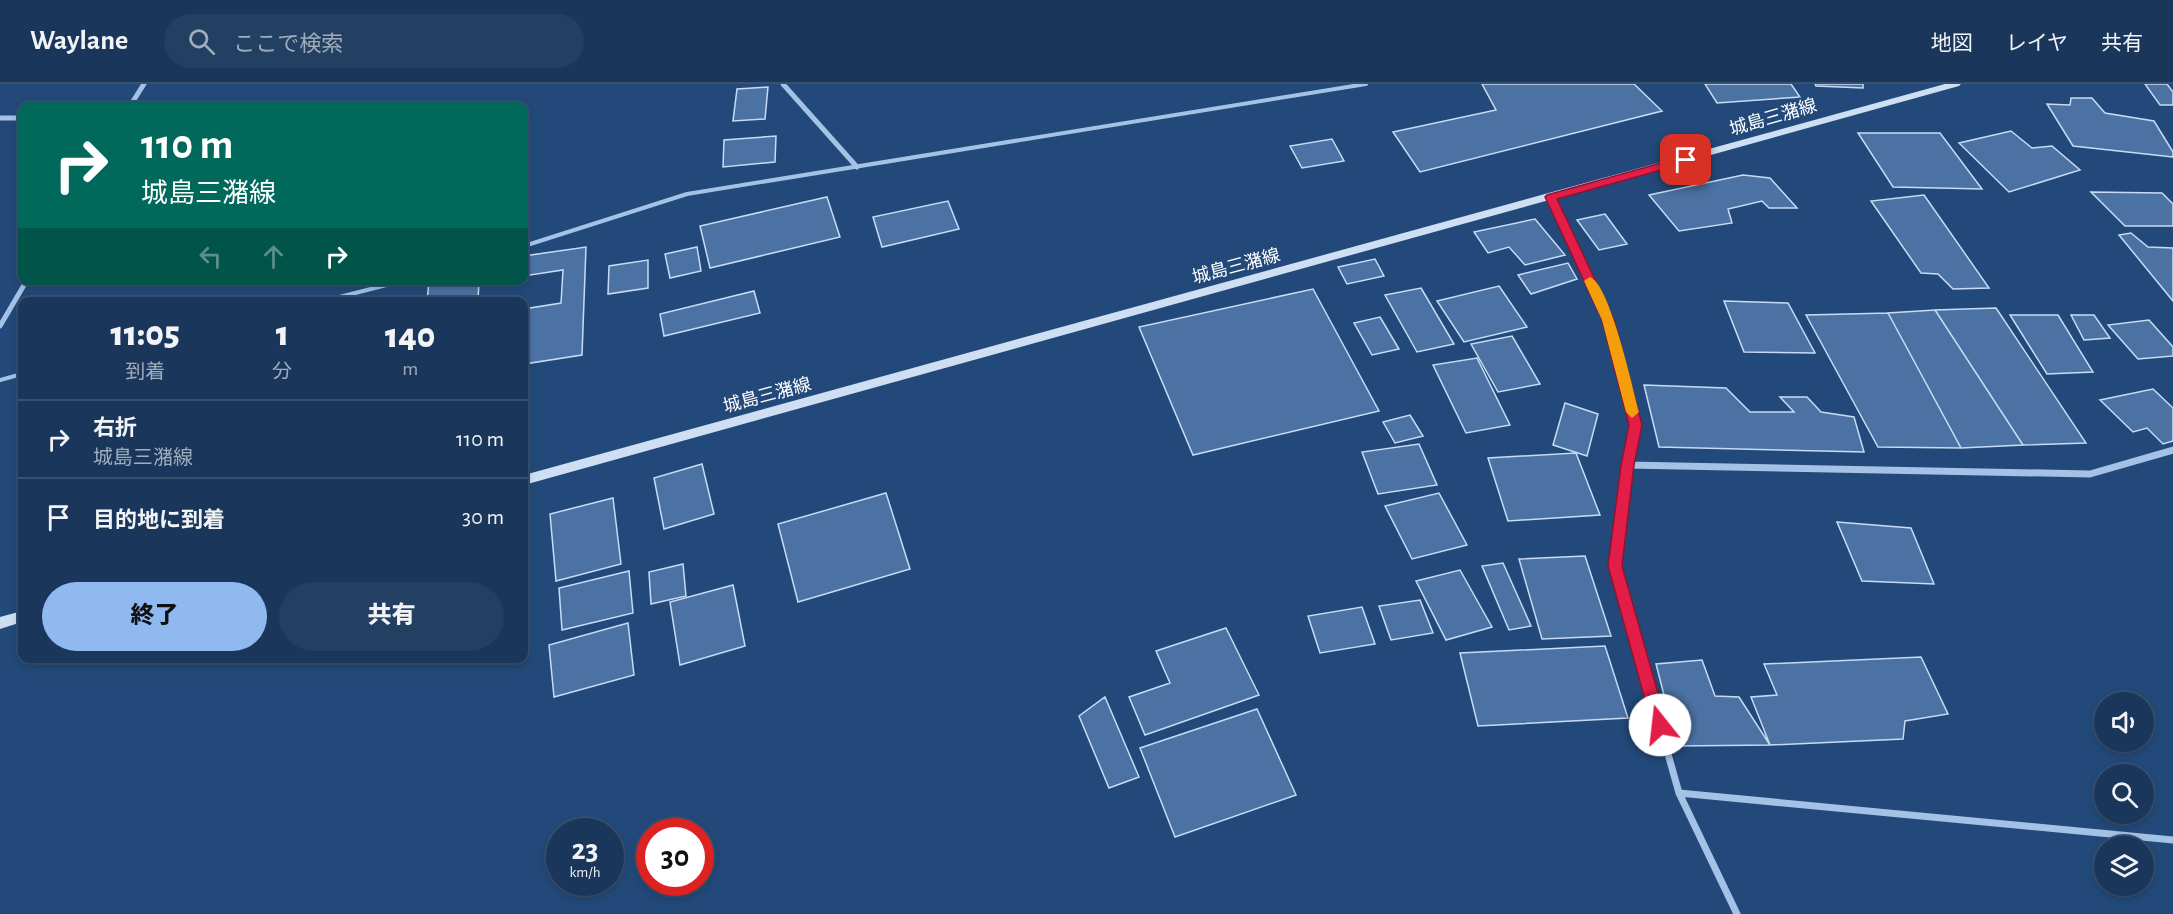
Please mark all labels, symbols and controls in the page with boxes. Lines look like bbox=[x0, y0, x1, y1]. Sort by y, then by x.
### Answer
search box bbox=[164, 14, 584, 68]
icon: search bbox=[185, 25, 218, 58]
text: Waylane bbox=[30, 27, 128, 55]
text: ここで検索 bbox=[233, 33, 343, 55]
text: 地図 bbox=[1931, 33, 1973, 54]
text: レイヤ bbox=[2006, 33, 2068, 54]
text: 共有 bbox=[2101, 33, 2143, 54]
street label: 城島三潴線 bbox=[1727, 95, 1819, 139]
text: 110 m bbox=[141, 124, 233, 166]
icon: right bbox=[42, 126, 120, 204]
pin bbox=[1660, 134, 1711, 185]
icon: arrive bbox=[1669, 143, 1702, 176]
text: 城島三潴線 bbox=[141, 180, 276, 207]
icon: left bbox=[194, 240, 227, 273]
icon: ahead bbox=[257, 240, 290, 273]
icon: right bbox=[320, 240, 353, 273]
street label: 城島三潴線 bbox=[1190, 245, 1282, 287]
text: 11:05 bbox=[111, 316, 180, 352]
text: 1 bbox=[276, 316, 289, 352]
text: 140 bbox=[385, 318, 435, 354]
text: m bbox=[402, 359, 418, 379]
text: 到着 bbox=[125, 362, 165, 382]
text: 分 bbox=[272, 362, 292, 382]
street label: 城島三潴線 bbox=[721, 374, 813, 416]
text: 右折 bbox=[93, 417, 137, 439]
icon: right bbox=[42, 423, 75, 456]
text: 110 m bbox=[456, 428, 504, 450]
text: 城島三潴線 bbox=[93, 448, 193, 468]
icon: arrive bbox=[42, 501, 75, 534]
text: 30 m bbox=[462, 506, 504, 528]
text: 目的地に到着 bbox=[93, 509, 225, 531]
button: 終了 bbox=[42, 582, 267, 651]
button: 共有 bbox=[279, 582, 504, 651]
map controls bbox=[2094, 692, 2154, 896]
button: sound bbox=[2094, 692, 2154, 752]
position arrow bbox=[1628, 693, 1692, 757]
button: search bbox=[2094, 764, 2154, 824]
speed limit sign: 30 bbox=[636, 818, 714, 896]
text: 23 bbox=[571, 835, 599, 865]
button: layers bbox=[2094, 836, 2154, 896]
text: km/h bbox=[570, 865, 600, 880]

